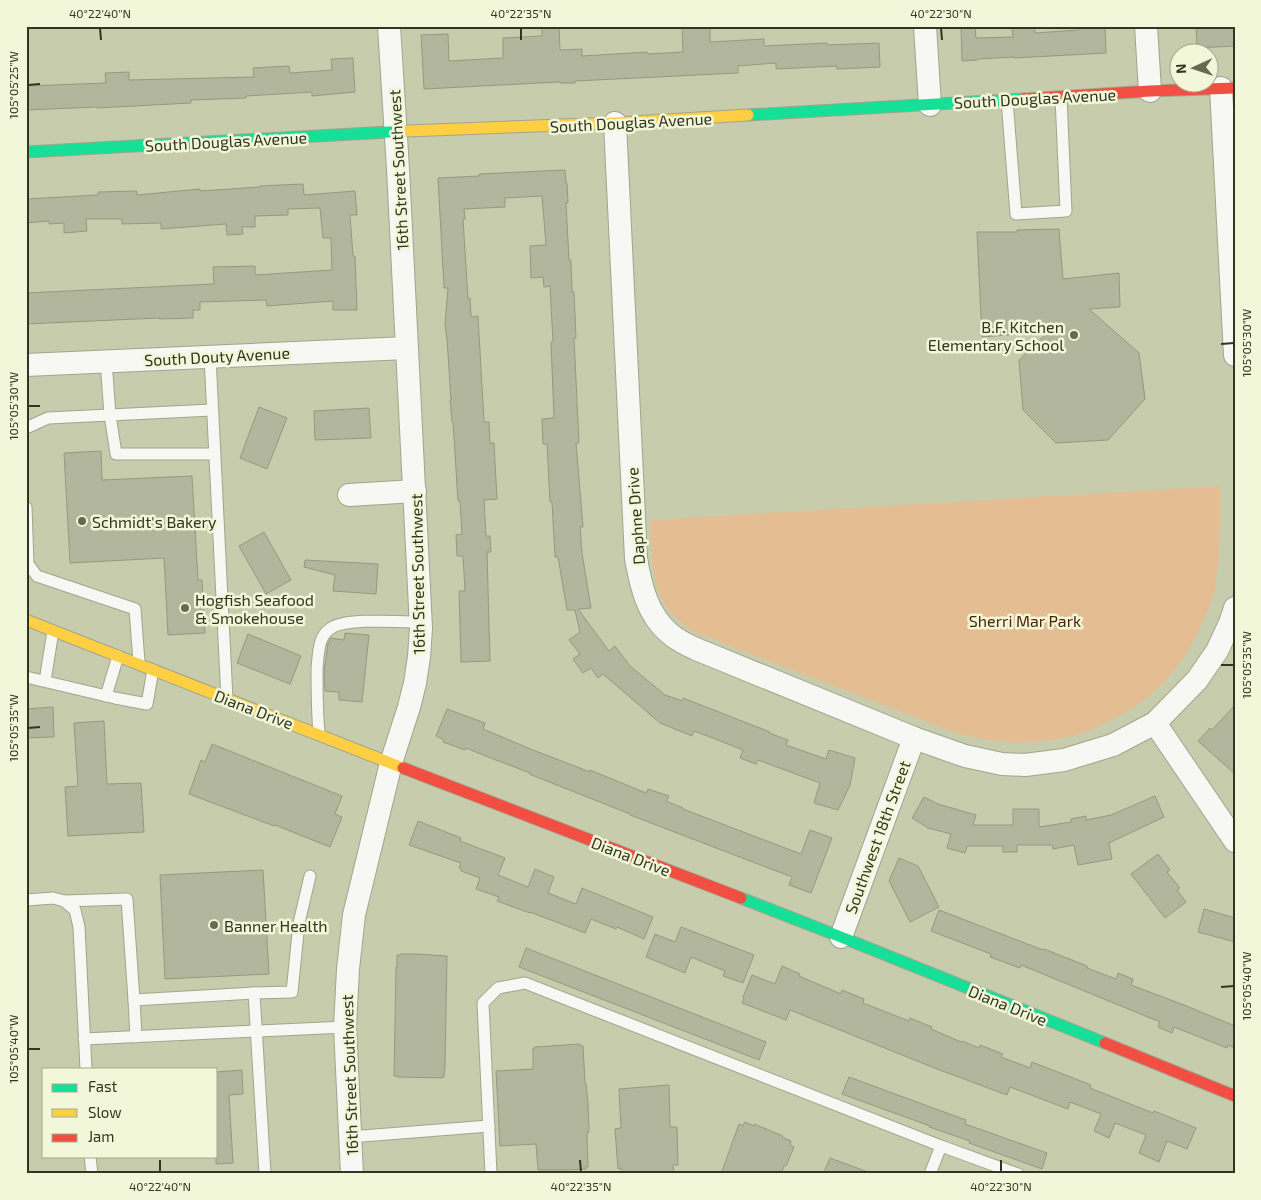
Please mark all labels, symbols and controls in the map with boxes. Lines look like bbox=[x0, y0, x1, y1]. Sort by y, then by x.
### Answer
text: 40°22'40"N bbox=[69, 6, 131, 20]
text: 40°22'35"N bbox=[491, 6, 551, 20]
text: 40°22'30"N bbox=[910, 6, 972, 20]
north arrow bbox=[1168, 42, 1218, 92]
text: 105°05'25"W bbox=[6, 51, 20, 119]
text: N bbox=[1172, 63, 1189, 74]
street label: South Douglas Avenue bbox=[953, 84, 1117, 112]
street label: 16th Street Southwest bbox=[384, 89, 412, 251]
street label: South Douglas Avenue bbox=[549, 108, 713, 136]
street label: South Douglas Avenue bbox=[144, 127, 308, 155]
text: 105°05'30"W bbox=[1239, 309, 1253, 377]
place label: B.F. Kitchen Elementary School bbox=[928, 317, 1064, 354]
marker: B.F. Kitchen Elementary School bbox=[1068, 329, 1080, 341]
street label: South Douty Avenue bbox=[144, 343, 290, 369]
text: 105°05'30"W bbox=[6, 372, 20, 440]
street label: Daphne Drive bbox=[622, 467, 648, 565]
street label: 16th Street Southwest bbox=[406, 493, 428, 655]
place label: Schmidt's Bakery bbox=[92, 512, 217, 531]
marker: Schmidt's Bakery bbox=[76, 515, 88, 527]
place label: Hogfish Seafood & Smokehouse bbox=[195, 590, 314, 627]
marker: Hogfish Seafood & Smokehouse bbox=[179, 602, 191, 614]
park label: Sherri Mar Park bbox=[969, 611, 1081, 630]
text: 105°05'35"W bbox=[1239, 631, 1253, 699]
street label: Diana Drive bbox=[212, 685, 296, 733]
text: 105°05'35"W bbox=[6, 694, 20, 762]
street label: Southwest 18th Street bbox=[840, 758, 914, 916]
street label: Diana Drive bbox=[589, 832, 673, 880]
place label: Banner Health bbox=[224, 916, 328, 935]
marker: Banner Health bbox=[208, 919, 220, 931]
text: 105°05'40"W bbox=[1239, 952, 1253, 1020]
street label: Diana Drive bbox=[966, 981, 1050, 1029]
street label: 16th Street Southwest bbox=[337, 994, 361, 1156]
text: 105°05'40"W bbox=[6, 1015, 20, 1083]
legend bbox=[42, 1068, 218, 1158]
text: Fast bbox=[88, 1077, 118, 1095]
text: Slow bbox=[88, 1103, 122, 1121]
text: Jam bbox=[88, 1127, 114, 1145]
text: 40°22'40"N bbox=[129, 1179, 191, 1193]
text: 40°22'35"N bbox=[551, 1179, 611, 1193]
text: 40°22'30"N bbox=[970, 1179, 1032, 1193]

